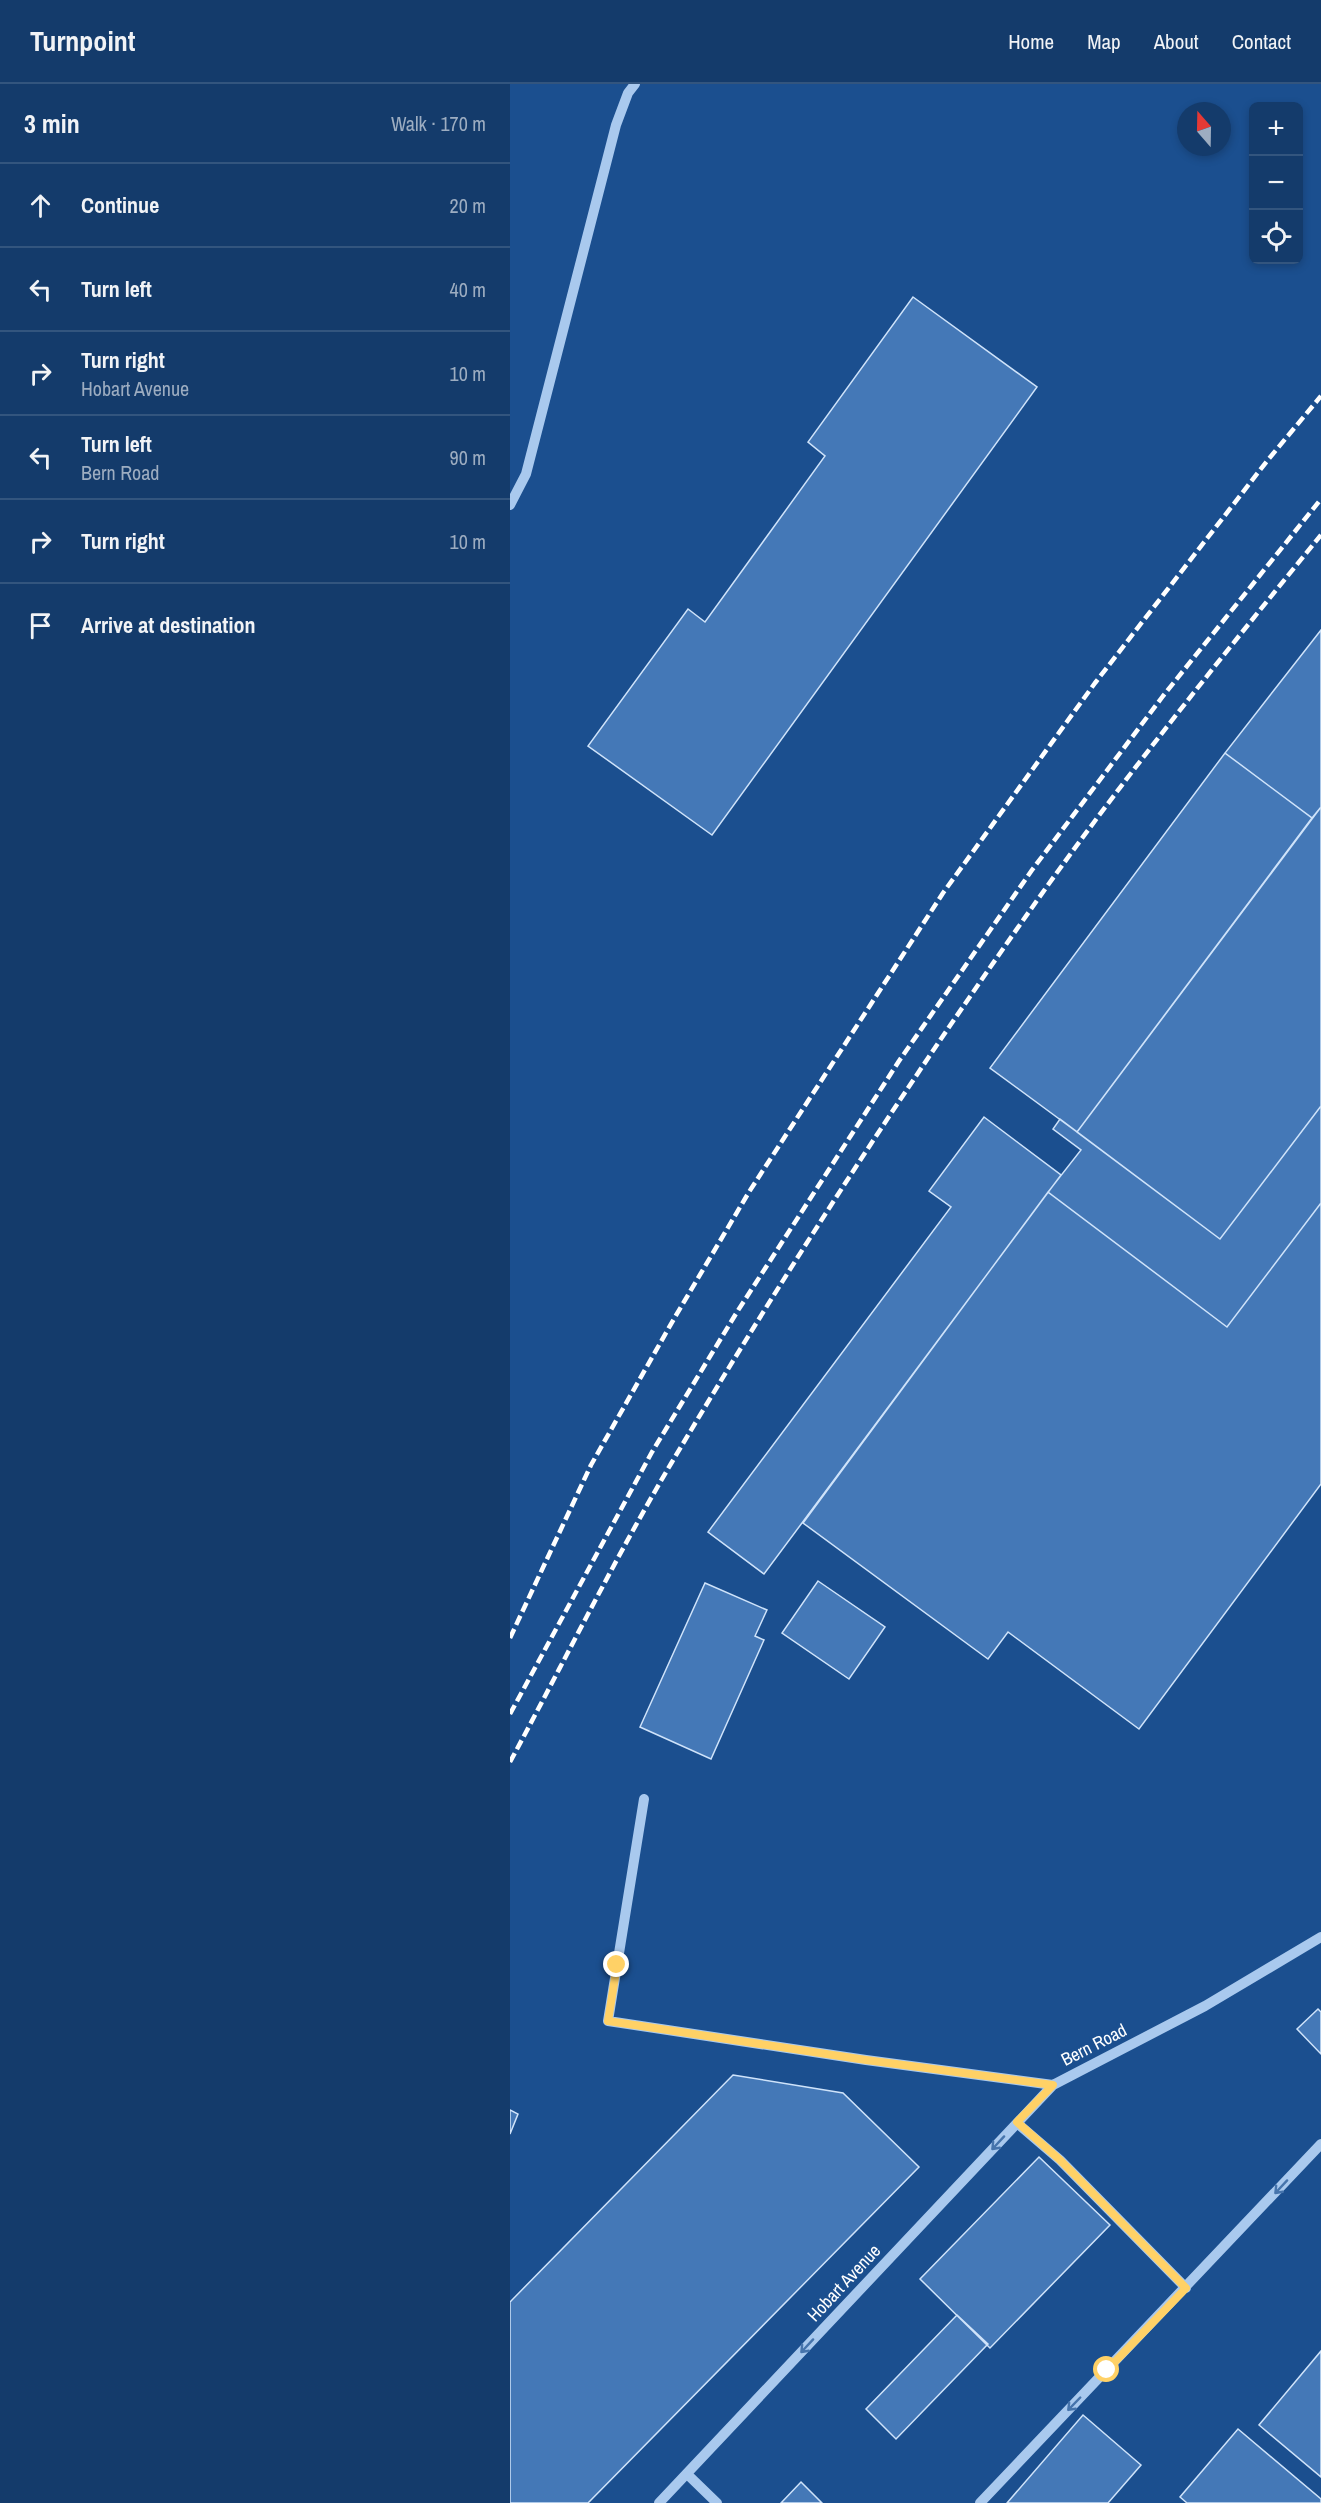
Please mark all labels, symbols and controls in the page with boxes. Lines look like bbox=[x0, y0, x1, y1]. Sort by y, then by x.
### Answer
text: Turnpoint bbox=[30, 22, 135, 60]
text: Home bbox=[1008, 27, 1054, 56]
text: Map bbox=[1087, 27, 1121, 56]
text: About bbox=[1154, 27, 1199, 56]
text: Contact bbox=[1232, 27, 1291, 56]
north arrow bbox=[1177, 102, 1231, 156]
map controls bbox=[1249, 102, 1303, 264]
button: + bbox=[1249, 102, 1303, 156]
text: 3 min bbox=[24, 106, 80, 141]
text: Walk · 170 m bbox=[391, 110, 486, 137]
button: − bbox=[1249, 156, 1303, 210]
icon: ahead bbox=[24, 189, 57, 222]
text: Continue bbox=[81, 190, 159, 220]
text: 20 m bbox=[450, 192, 486, 219]
button: locate bbox=[1249, 210, 1303, 264]
icon: left bbox=[24, 273, 57, 306]
text: Turn left bbox=[81, 274, 152, 304]
text: 40 m bbox=[450, 276, 486, 303]
text: Turn right bbox=[81, 345, 165, 375]
icon: right bbox=[24, 357, 57, 390]
text: 10 m bbox=[450, 360, 486, 387]
text: Hobart Avenue bbox=[81, 375, 189, 402]
text: Turn left bbox=[81, 429, 152, 459]
icon: left bbox=[24, 441, 57, 474]
text: 90 m bbox=[450, 444, 486, 471]
text: Bern Road bbox=[81, 459, 159, 486]
icon: right bbox=[24, 525, 57, 558]
text: Turn right bbox=[81, 526, 165, 556]
text: 10 m bbox=[450, 528, 486, 555]
icon: arrive bbox=[24, 609, 57, 642]
text: Arrive at destination bbox=[81, 610, 255, 640]
route end bbox=[603, 1951, 629, 1977]
street label: Bern Road bbox=[1057, 2017, 1131, 2072]
one-way arrow bbox=[991, 2135, 1006, 2150]
one-way arrow bbox=[1274, 2179, 1288, 2194]
street label: Hobart Avenue bbox=[801, 2239, 886, 2327]
one-way arrow bbox=[801, 2338, 815, 2353]
route start bbox=[1093, 2356, 1119, 2382]
one-way arrow bbox=[1067, 2397, 1082, 2412]

